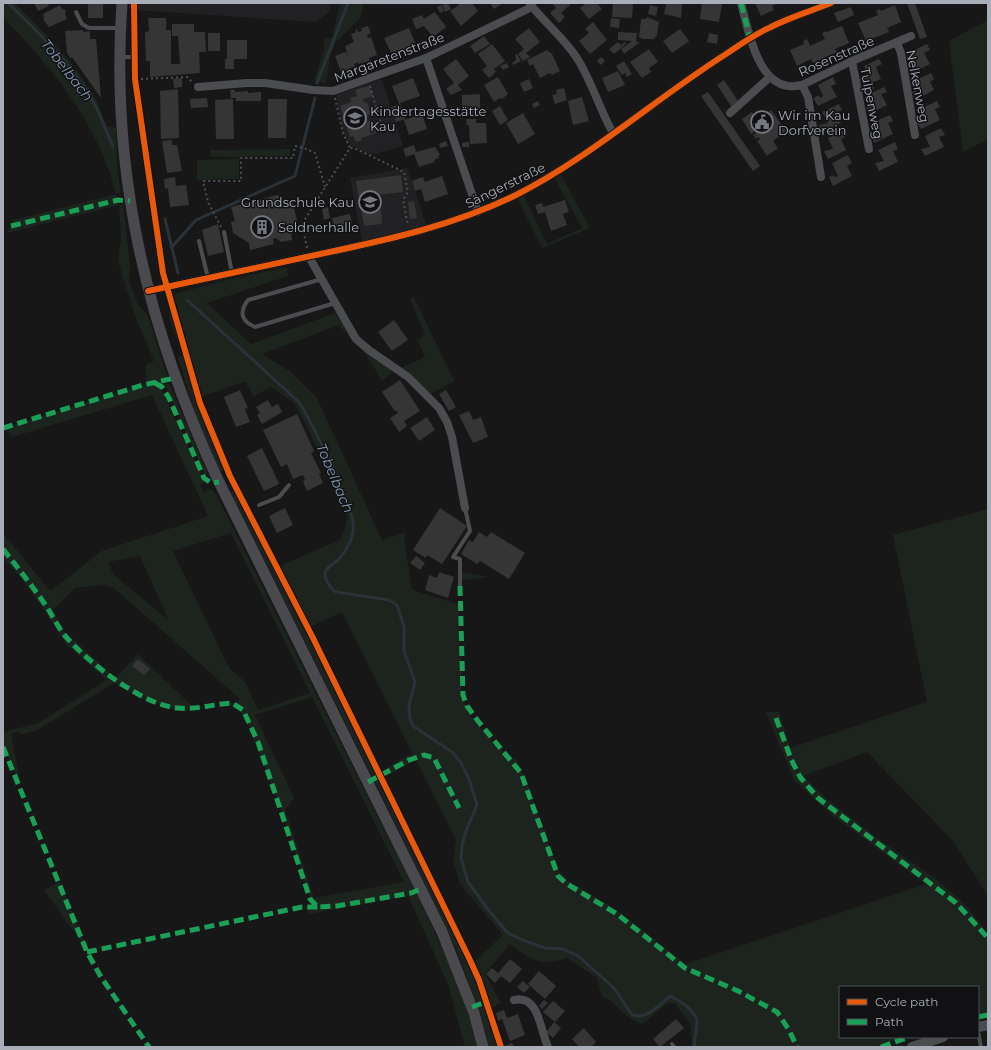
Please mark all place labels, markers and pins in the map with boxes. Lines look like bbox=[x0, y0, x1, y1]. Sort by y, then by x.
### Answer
place label: Kindertagesstätte Kau bbox=[370, 103, 487, 134]
school or university icon: Kindertagesstätte Kau bbox=[342, 105, 368, 131]
place label: Wir im Kau Dorfverein bbox=[778, 107, 851, 138]
public building icon: Wir im Kau Dorfverein bbox=[749, 109, 775, 135]
school or university icon: Grundschule Kau bbox=[357, 189, 383, 215]
place label: Grundschule Kau bbox=[241, 194, 354, 210]
building icon: Seldnerhalle bbox=[249, 214, 275, 240]
place label: Seldnerhalle bbox=[278, 219, 359, 235]

